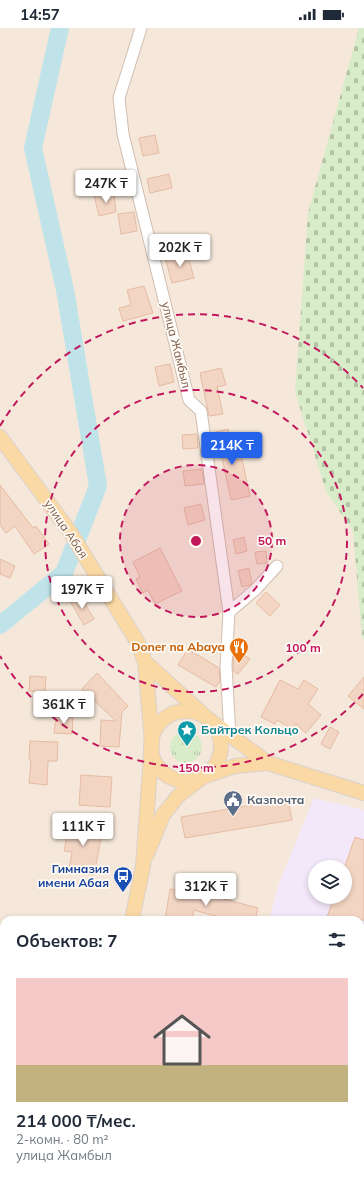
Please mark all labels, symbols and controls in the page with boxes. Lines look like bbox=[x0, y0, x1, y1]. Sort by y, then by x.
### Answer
text: 14:57 bbox=[20, 5, 60, 24]
pin: 247K ₸ bbox=[73, 170, 139, 204]
text: 247K ₸ bbox=[84, 175, 128, 191]
pin: 202K ₸ bbox=[147, 234, 213, 268]
text: 202K ₸ bbox=[158, 239, 202, 255]
street label: улица Жамбыл bbox=[159, 300, 194, 390]
pin: 214K ₸ bbox=[199, 432, 265, 466]
text: 214K ₸ bbox=[210, 437, 254, 453]
street label: улица Абая bbox=[41, 497, 92, 561]
text: 50 m bbox=[258, 533, 286, 548]
centre of rings bbox=[189, 534, 203, 548]
pin: 197K ₸ bbox=[49, 576, 115, 610]
text: 197K ₸ bbox=[60, 581, 104, 597]
restaurant icon: Doner na Abaya bbox=[228, 636, 250, 664]
place label: Doner na Abaya bbox=[131, 639, 225, 654]
text: 100 m bbox=[285, 640, 321, 655]
pin: 361K ₸ bbox=[31, 691, 97, 725]
text: 361K ₸ bbox=[42, 696, 86, 712]
place icon: Байтрек Кольцо bbox=[176, 719, 198, 747]
place label: Байтрек Кольцо bbox=[201, 722, 299, 737]
text: 150 m bbox=[178, 760, 214, 775]
public building icon: Казпочта bbox=[222, 789, 244, 817]
place label: Казпочта bbox=[247, 792, 304, 807]
pin: 111K ₸ bbox=[50, 813, 116, 847]
text: 111K ₸ bbox=[61, 818, 105, 834]
map controls bbox=[308, 860, 352, 904]
button: layers bbox=[308, 860, 352, 904]
place label: Гимназия имени Абая bbox=[38, 861, 109, 890]
bus stop icon: Гимназия имени Абая bbox=[112, 865, 134, 893]
pin: 312K ₸ bbox=[173, 873, 239, 907]
text: 312K ₸ bbox=[184, 878, 228, 894]
icon: filters bbox=[326, 929, 348, 951]
text: Объектов: 7 bbox=[16, 930, 117, 951]
icon: home bbox=[146, 1004, 218, 1076]
text: 214 000 ₸/мес. bbox=[16, 1110, 136, 1131]
text: 2-комн. · 80 m² bbox=[16, 1131, 109, 1147]
text: улица Жамбыл bbox=[16, 1147, 112, 1163]

